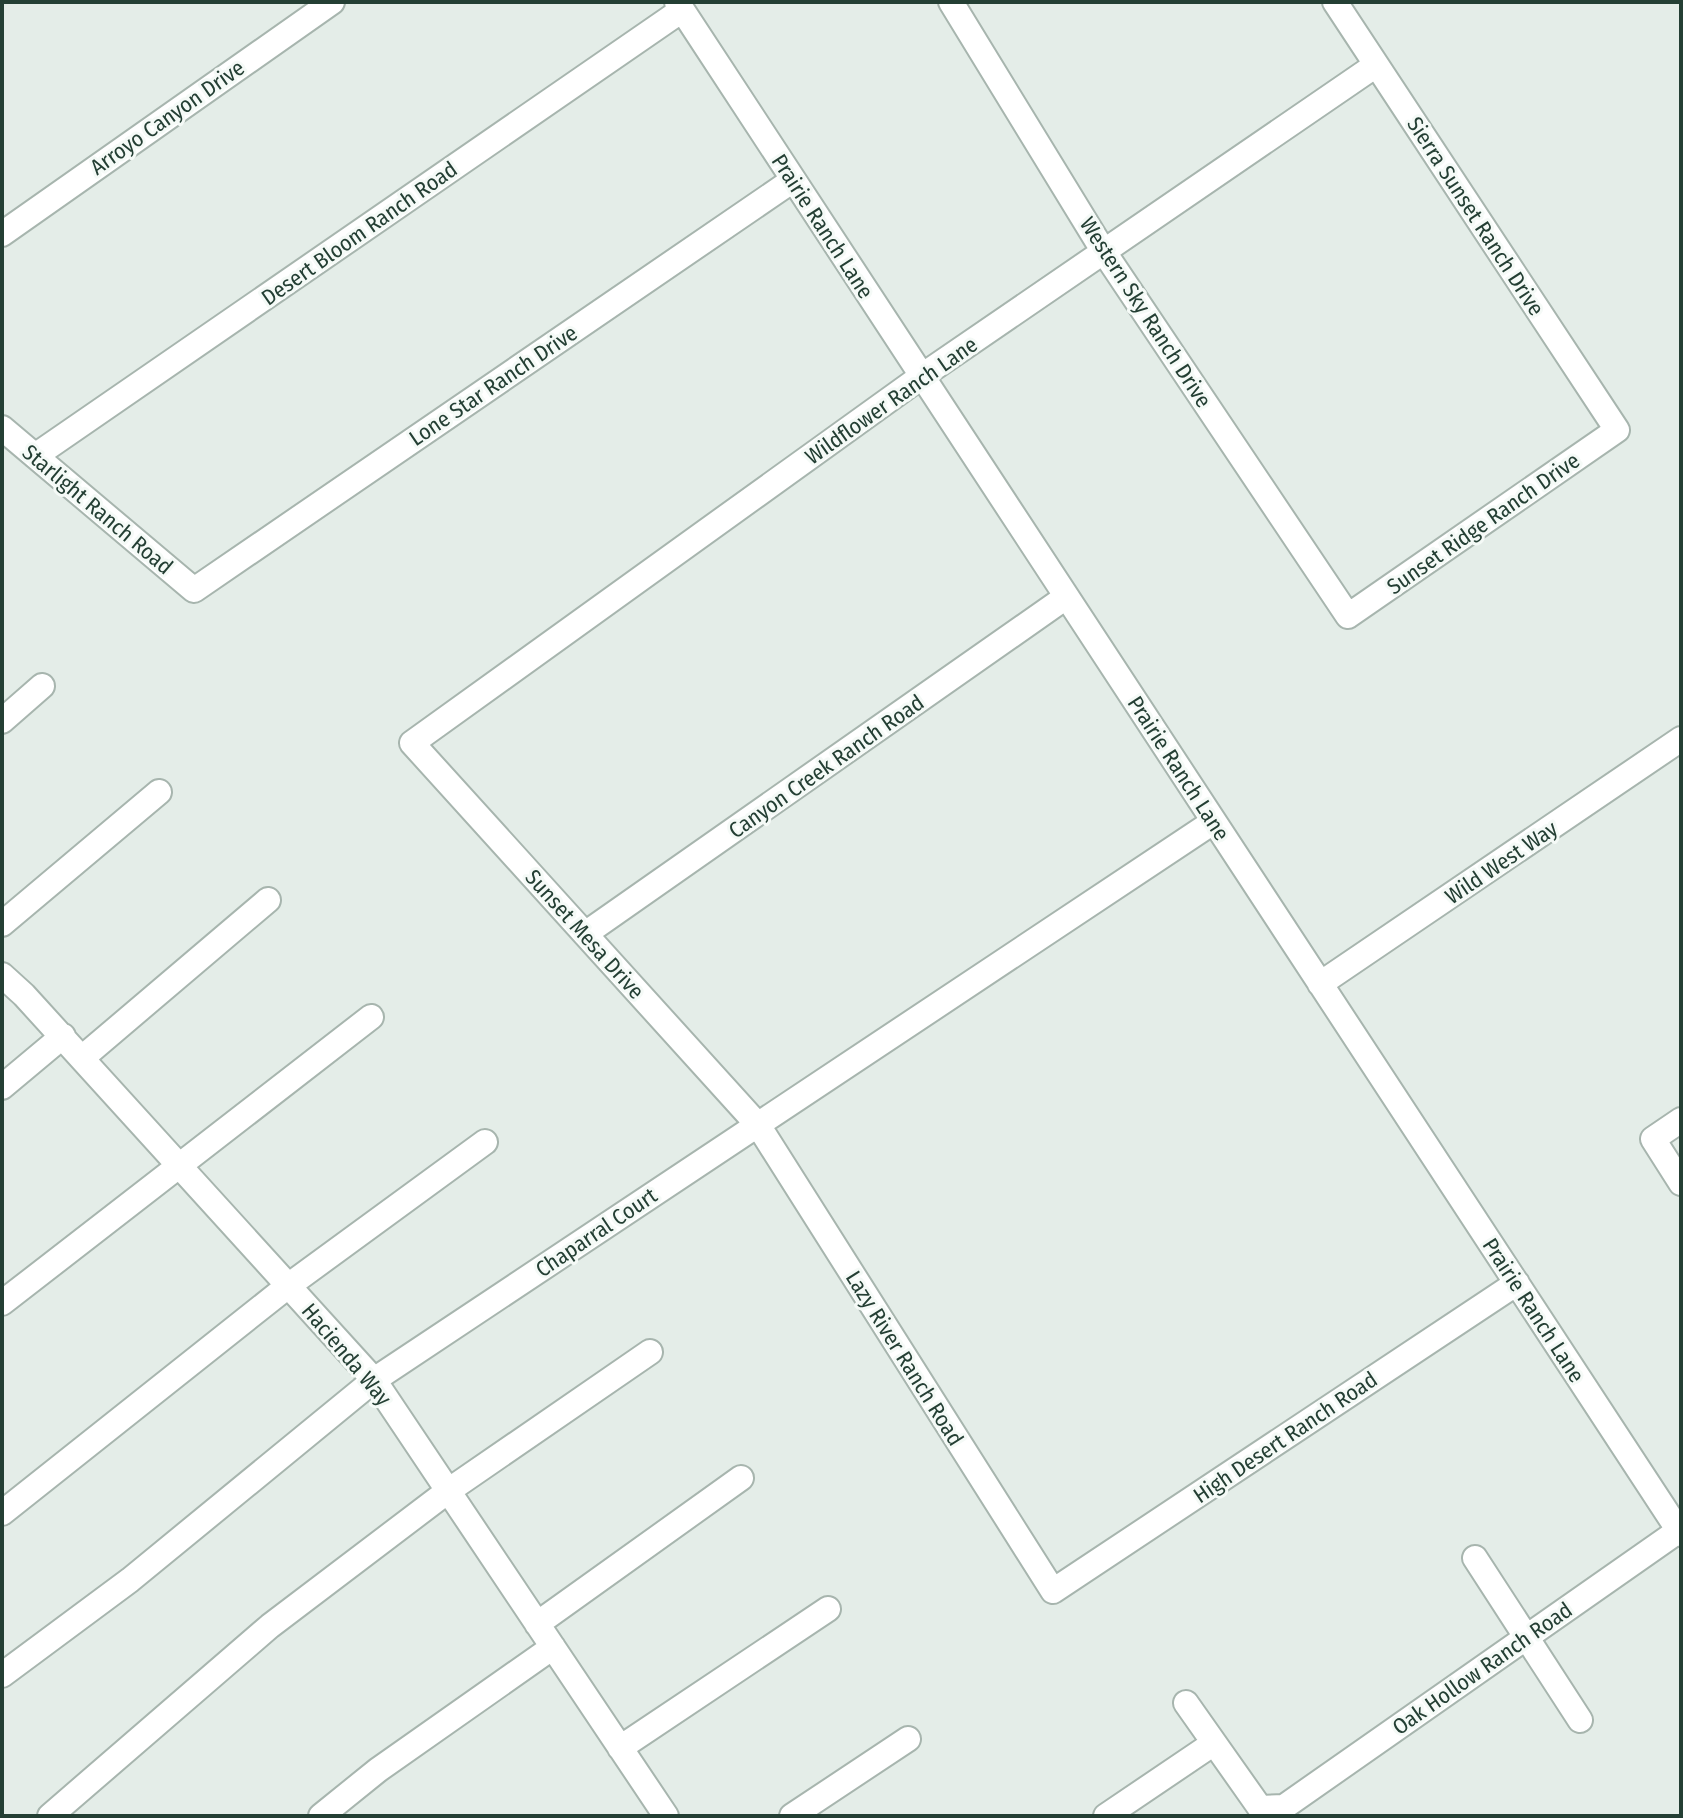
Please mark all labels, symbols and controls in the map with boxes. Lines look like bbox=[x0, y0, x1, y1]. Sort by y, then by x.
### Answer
street label: Arroyo Canyon Drive bbox=[85, 54, 250, 181]
street label: Sierra Sunset Ranch Drive bbox=[1401, 112, 1550, 321]
street label: Prairie Ranch Lane bbox=[766, 149, 879, 304]
street label: Desert Bloom Ranch Road bbox=[256, 156, 462, 311]
street label: Western Sky Ranch Drive bbox=[1074, 212, 1217, 413]
street label: Lone Star Ranch Drive bbox=[404, 319, 582, 452]
street label: Wildflower Ranch Lane bbox=[800, 331, 983, 470]
street label: Starlight Ranch Road bbox=[17, 439, 178, 580]
street label: Sunset Ridge Ranch Drive bbox=[1382, 447, 1585, 600]
street label: Canyon Creek Ranch Road bbox=[723, 689, 929, 844]
street label: Prairie Ranch Lane bbox=[1122, 691, 1235, 846]
street label: Wild West Way bbox=[1440, 815, 1563, 910]
street label: Sunset Mesa Drive bbox=[519, 864, 650, 1005]
street label: Chaparral Court bbox=[530, 1181, 663, 1283]
street label: Prairie Ranch Lane bbox=[1477, 1233, 1590, 1388]
street label: Lazy River Ranch Road bbox=[840, 1266, 969, 1451]
street label: Hacienda Way bbox=[296, 1298, 397, 1411]
street label: High Desert Ranch Road bbox=[1188, 1366, 1382, 1509]
street label: Oak Hollow Ranch Road bbox=[1387, 1596, 1577, 1741]

